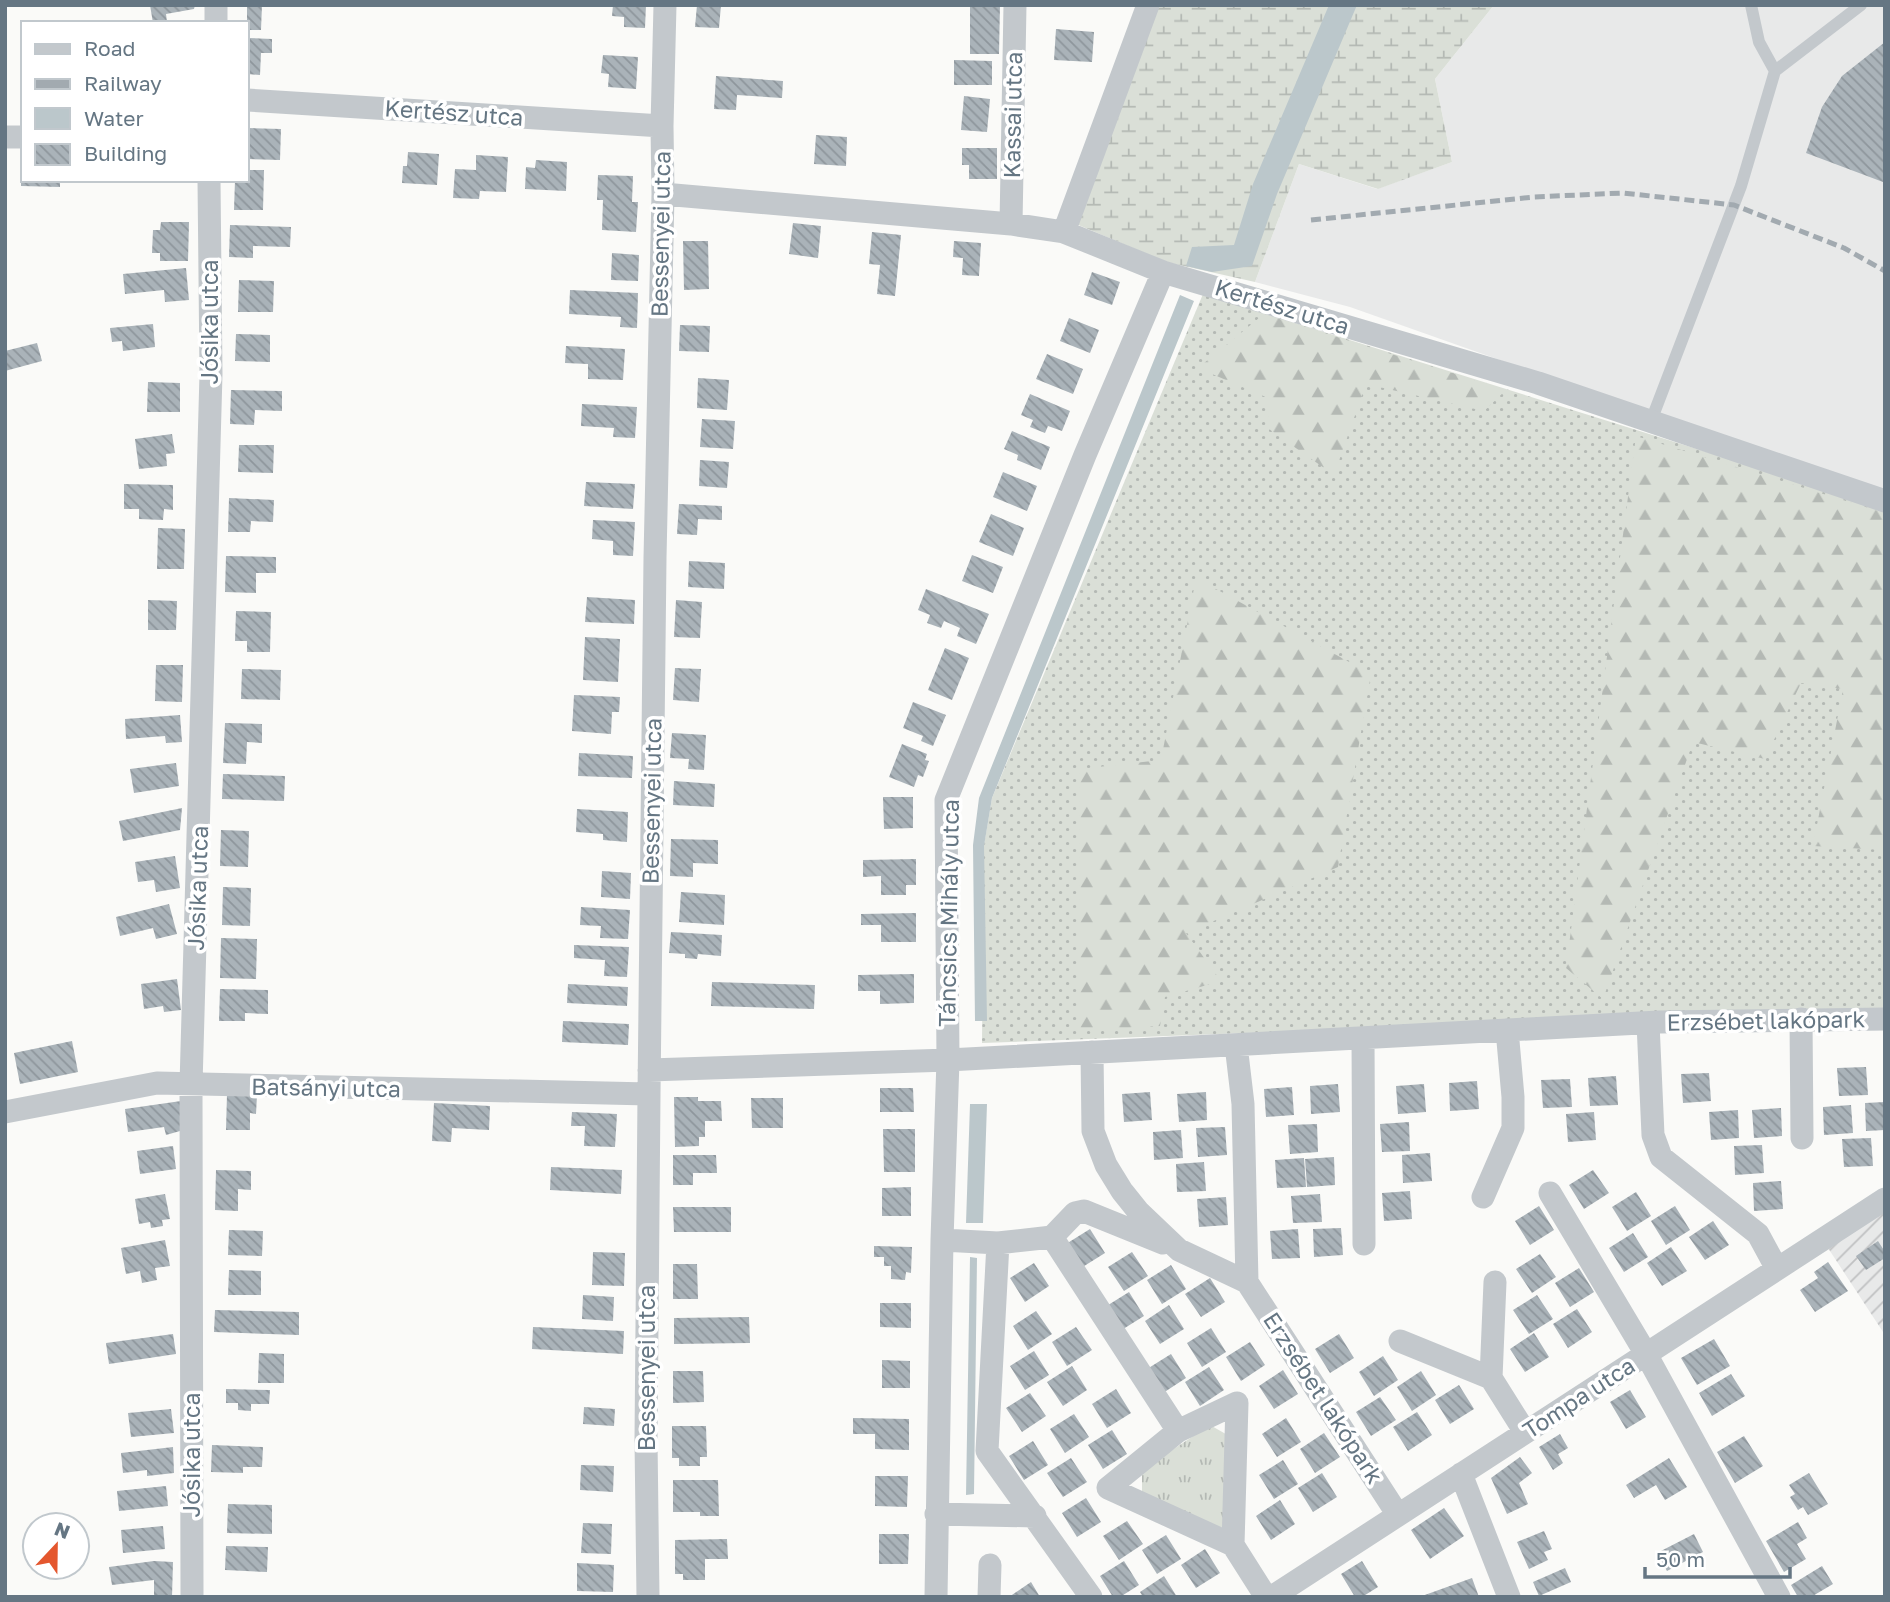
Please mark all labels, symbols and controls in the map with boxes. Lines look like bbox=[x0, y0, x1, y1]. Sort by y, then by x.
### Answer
legend bbox=[21, 21, 248, 182]
text: Road bbox=[84, 35, 135, 61]
street label: Kassai utca bbox=[997, 51, 1027, 179]
text: Railway bbox=[84, 70, 162, 96]
street label: Kertész utca bbox=[384, 93, 524, 131]
text: Water bbox=[84, 105, 144, 131]
text: Building bbox=[84, 140, 167, 166]
street label: Bessenyei utca bbox=[645, 151, 675, 317]
street label: Jósika utca bbox=[195, 259, 223, 385]
street label: Kertész utca bbox=[1212, 272, 1353, 340]
street label: Bessenyei utca bbox=[636, 718, 666, 884]
street label: Táncsics Mihály utca bbox=[932, 799, 964, 1027]
street label: Jósika utca bbox=[181, 825, 213, 951]
street label: Erzsébet lakópark bbox=[1666, 1004, 1866, 1036]
street label: Batsányi utca bbox=[251, 1072, 401, 1102]
street label: Bessenyei utca bbox=[632, 1285, 660, 1451]
street label: Erzsébet lakópark bbox=[1258, 1306, 1390, 1488]
street label: Tompa utca bbox=[1517, 1351, 1640, 1444]
street label: Jósika utca bbox=[177, 1392, 205, 1518]
north arrow bbox=[21, 1511, 91, 1581]
text: N bbox=[52, 1516, 74, 1543]
scale bar bbox=[1645, 1536, 1790, 1580]
text: 50 m bbox=[1656, 1546, 1705, 1572]

